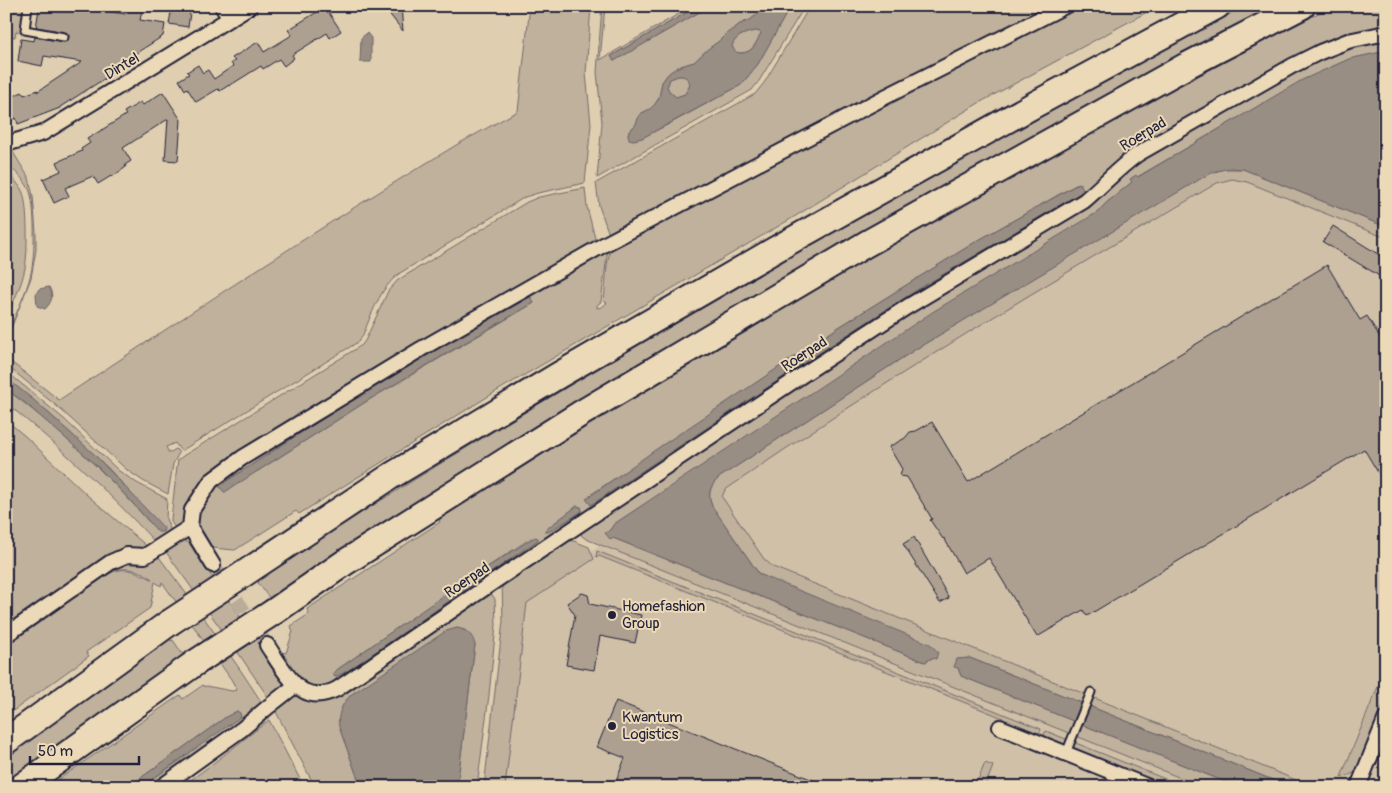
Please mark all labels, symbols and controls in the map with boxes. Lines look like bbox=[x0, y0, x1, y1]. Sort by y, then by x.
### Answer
street label: Dintel bbox=[101, 49, 143, 84]
street label: Roerpad bbox=[1117, 113, 1170, 156]
street label: Roerpad bbox=[778, 333, 831, 376]
street label: Roerpad bbox=[441, 558, 494, 603]
place label: Homefashion Group bbox=[622, 597, 705, 633]
marker: Homefashion Group bbox=[606, 609, 618, 621]
place label: Kwantum Logistics bbox=[622, 708, 683, 744]
marker: Kwantum Logistics bbox=[606, 720, 618, 732]
scale bar bbox=[30, 733, 139, 765]
text: 50 m bbox=[38, 742, 73, 761]

